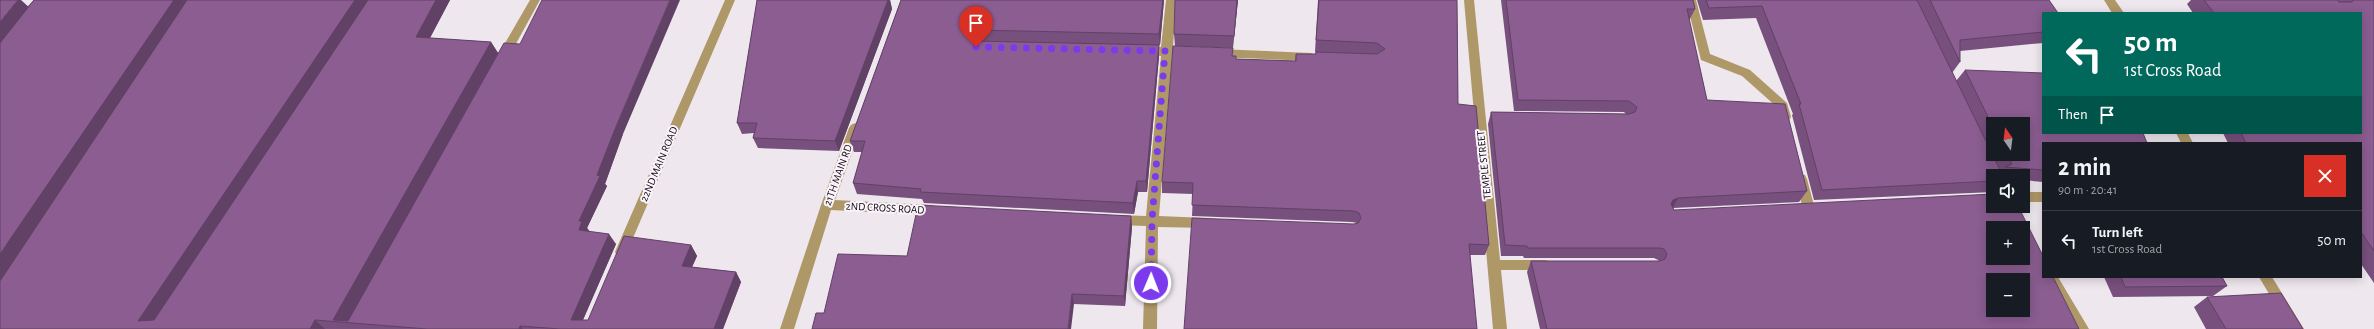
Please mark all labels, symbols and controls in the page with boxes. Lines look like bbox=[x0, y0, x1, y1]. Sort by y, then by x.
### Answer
pin bbox=[959, 6, 993, 47]
icon: arrive bbox=[965, 12, 987, 34]
icon: left bbox=[2058, 28, 2110, 80]
text: 50 m bbox=[2124, 29, 2178, 57]
text: 1st Cross Road bbox=[2124, 62, 2221, 80]
icon: arrive bbox=[2096, 104, 2118, 126]
text: Then bbox=[2058, 107, 2088, 122]
north arrow bbox=[1986, 117, 2030, 161]
map controls bbox=[1986, 117, 2030, 317]
street label: 22ND MAIN ROAD bbox=[638, 125, 680, 203]
street label: TEMPLE STREET bbox=[1475, 129, 1493, 200]
street label: 21TH MAIN RD bbox=[822, 143, 854, 207]
button: close bbox=[2304, 155, 2346, 197]
text: 2 min bbox=[2058, 156, 2111, 180]
button: sound bbox=[1986, 169, 2030, 213]
text: 90 m · 20:41 bbox=[2058, 184, 2117, 197]
street label: 2ND CROSS ROAD bbox=[845, 200, 925, 216]
button: + bbox=[1986, 221, 2030, 265]
text: Turn left bbox=[2092, 225, 2143, 240]
icon: left bbox=[2058, 230, 2080, 252]
text: 50 m bbox=[2317, 233, 2346, 248]
text: 1st Cross Road bbox=[2092, 243, 2162, 256]
position arrow bbox=[1130, 262, 1172, 304]
button: − bbox=[1986, 273, 2030, 317]

